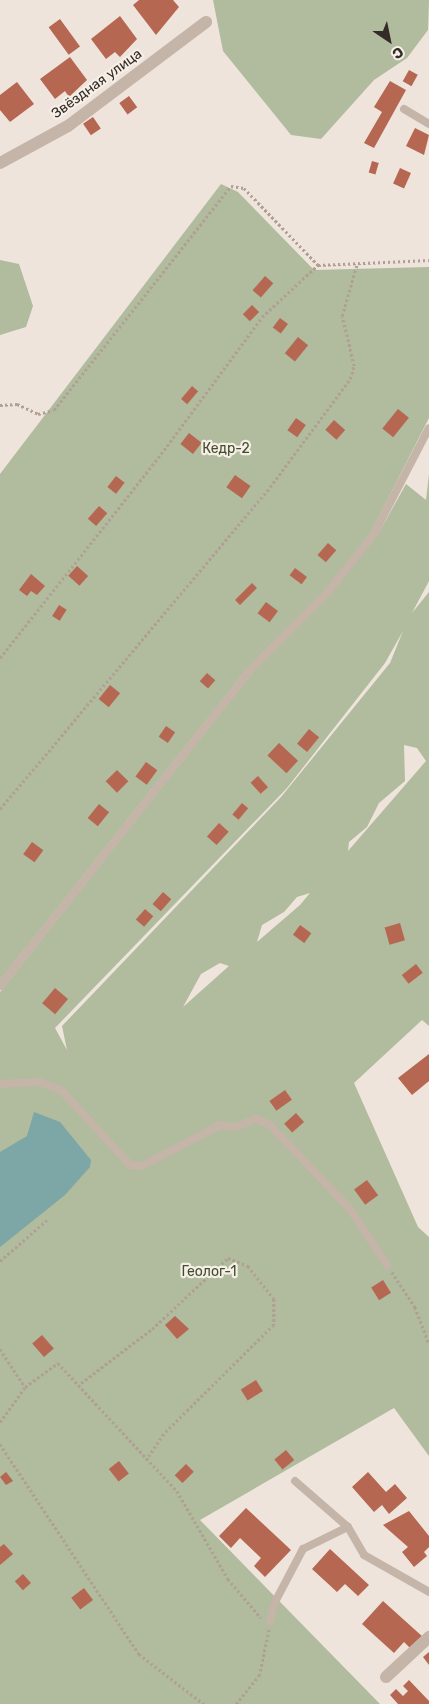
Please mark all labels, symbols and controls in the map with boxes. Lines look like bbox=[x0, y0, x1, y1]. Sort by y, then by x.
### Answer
north arrow bbox=[364, 15, 414, 65]
text: С bbox=[389, 43, 407, 63]
street label: Звёздная улица bbox=[49, 46, 145, 122]
park label: Кедр-2 bbox=[202, 441, 250, 457]
park label: Геолог-1 bbox=[181, 1264, 237, 1280]

